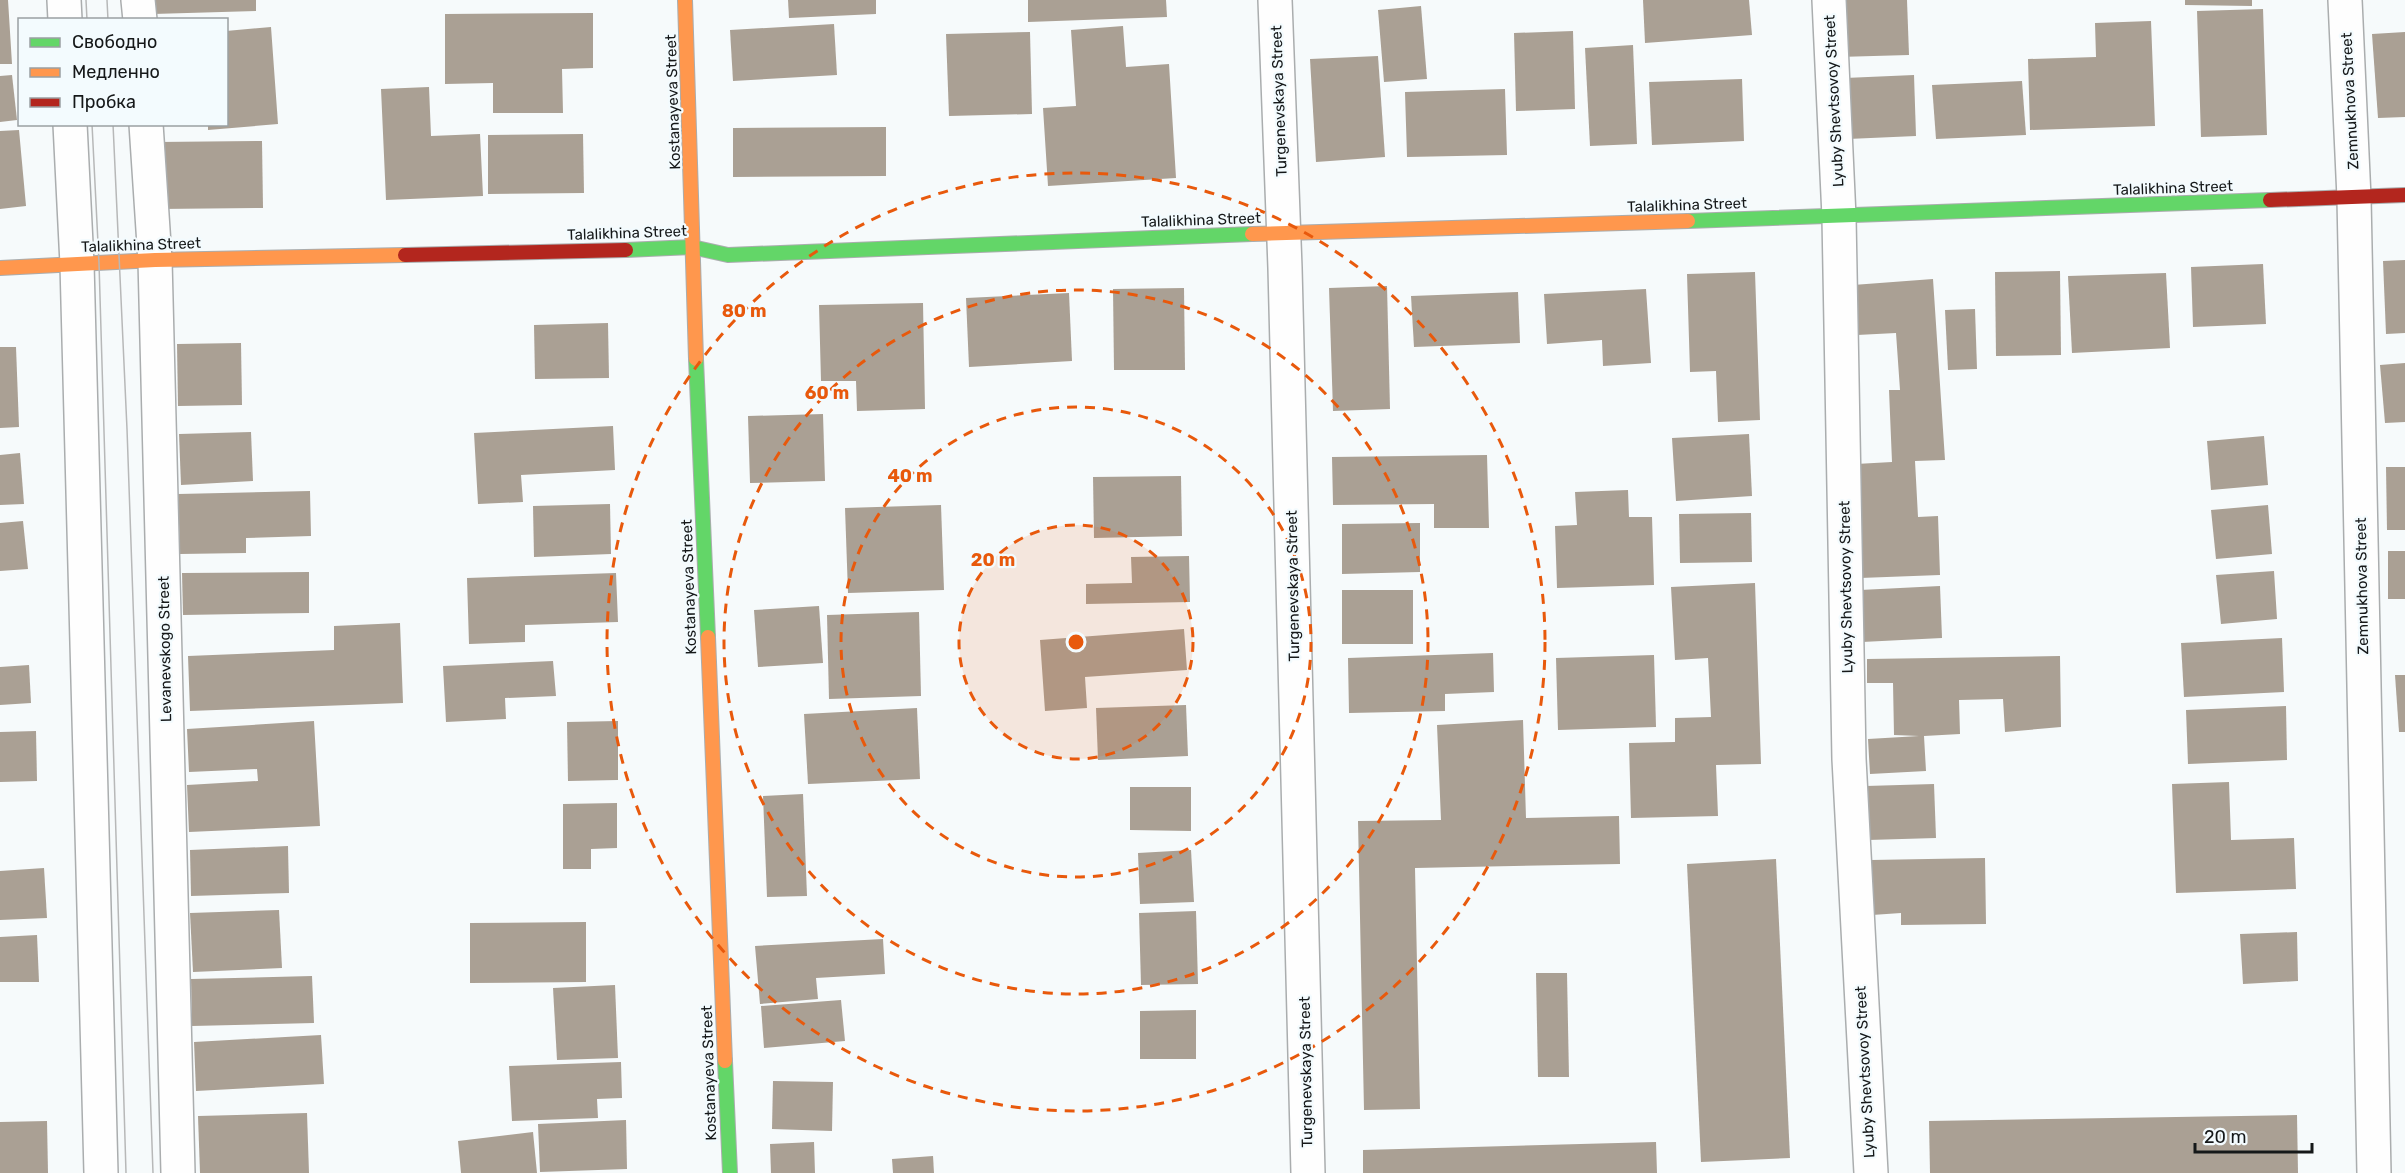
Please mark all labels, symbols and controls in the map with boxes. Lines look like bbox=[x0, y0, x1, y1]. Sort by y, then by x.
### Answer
street label: Lyuby Shevtsovoy Street bbox=[1820, 14, 1848, 188]
legend bbox=[18, 18, 228, 126]
street label: Turgenevskaya Street bbox=[1267, 25, 1291, 177]
text: Свободно bbox=[72, 31, 157, 53]
street label: Zemnukhova Street bbox=[2337, 32, 2363, 170]
street label: Kostanayeva Street bbox=[662, 34, 684, 170]
text: Медленно bbox=[72, 61, 160, 83]
text: Пробка bbox=[72, 91, 136, 113]
street label: Talalikhina Street bbox=[2113, 177, 2233, 199]
street label: Talalikhina Street bbox=[1627, 194, 1747, 216]
street label: Talalikhina Street bbox=[1141, 209, 1261, 231]
street label: Talalikhina Street bbox=[567, 222, 687, 244]
street label: Talalikhina Street bbox=[81, 234, 201, 256]
text: 80 m bbox=[722, 300, 766, 322]
text: 60 m bbox=[805, 382, 849, 404]
text: 40 m bbox=[888, 465, 932, 487]
street label: Lyuby Shevtsovoy Street bbox=[1835, 500, 1857, 673]
street label: Turgenevskaya Street bbox=[1283, 510, 1303, 662]
street label: Zemnukhova Street bbox=[2352, 517, 2372, 655]
street label: Kostanayeva Street bbox=[678, 519, 700, 655]
text: 20 m bbox=[971, 549, 1015, 571]
street label: Levanevskogo Street bbox=[155, 576, 175, 722]
centre of rings bbox=[1066, 632, 1086, 652]
street label: Lyuby Shevtsovoy Street bbox=[1851, 985, 1879, 1159]
street label: Turgenevskaya Street bbox=[1296, 996, 1316, 1148]
street label: Kostanayeva Street bbox=[698, 1005, 720, 1141]
scale bar bbox=[2195, 1116, 2312, 1154]
text: 20 m bbox=[2204, 1126, 2246, 1148]

